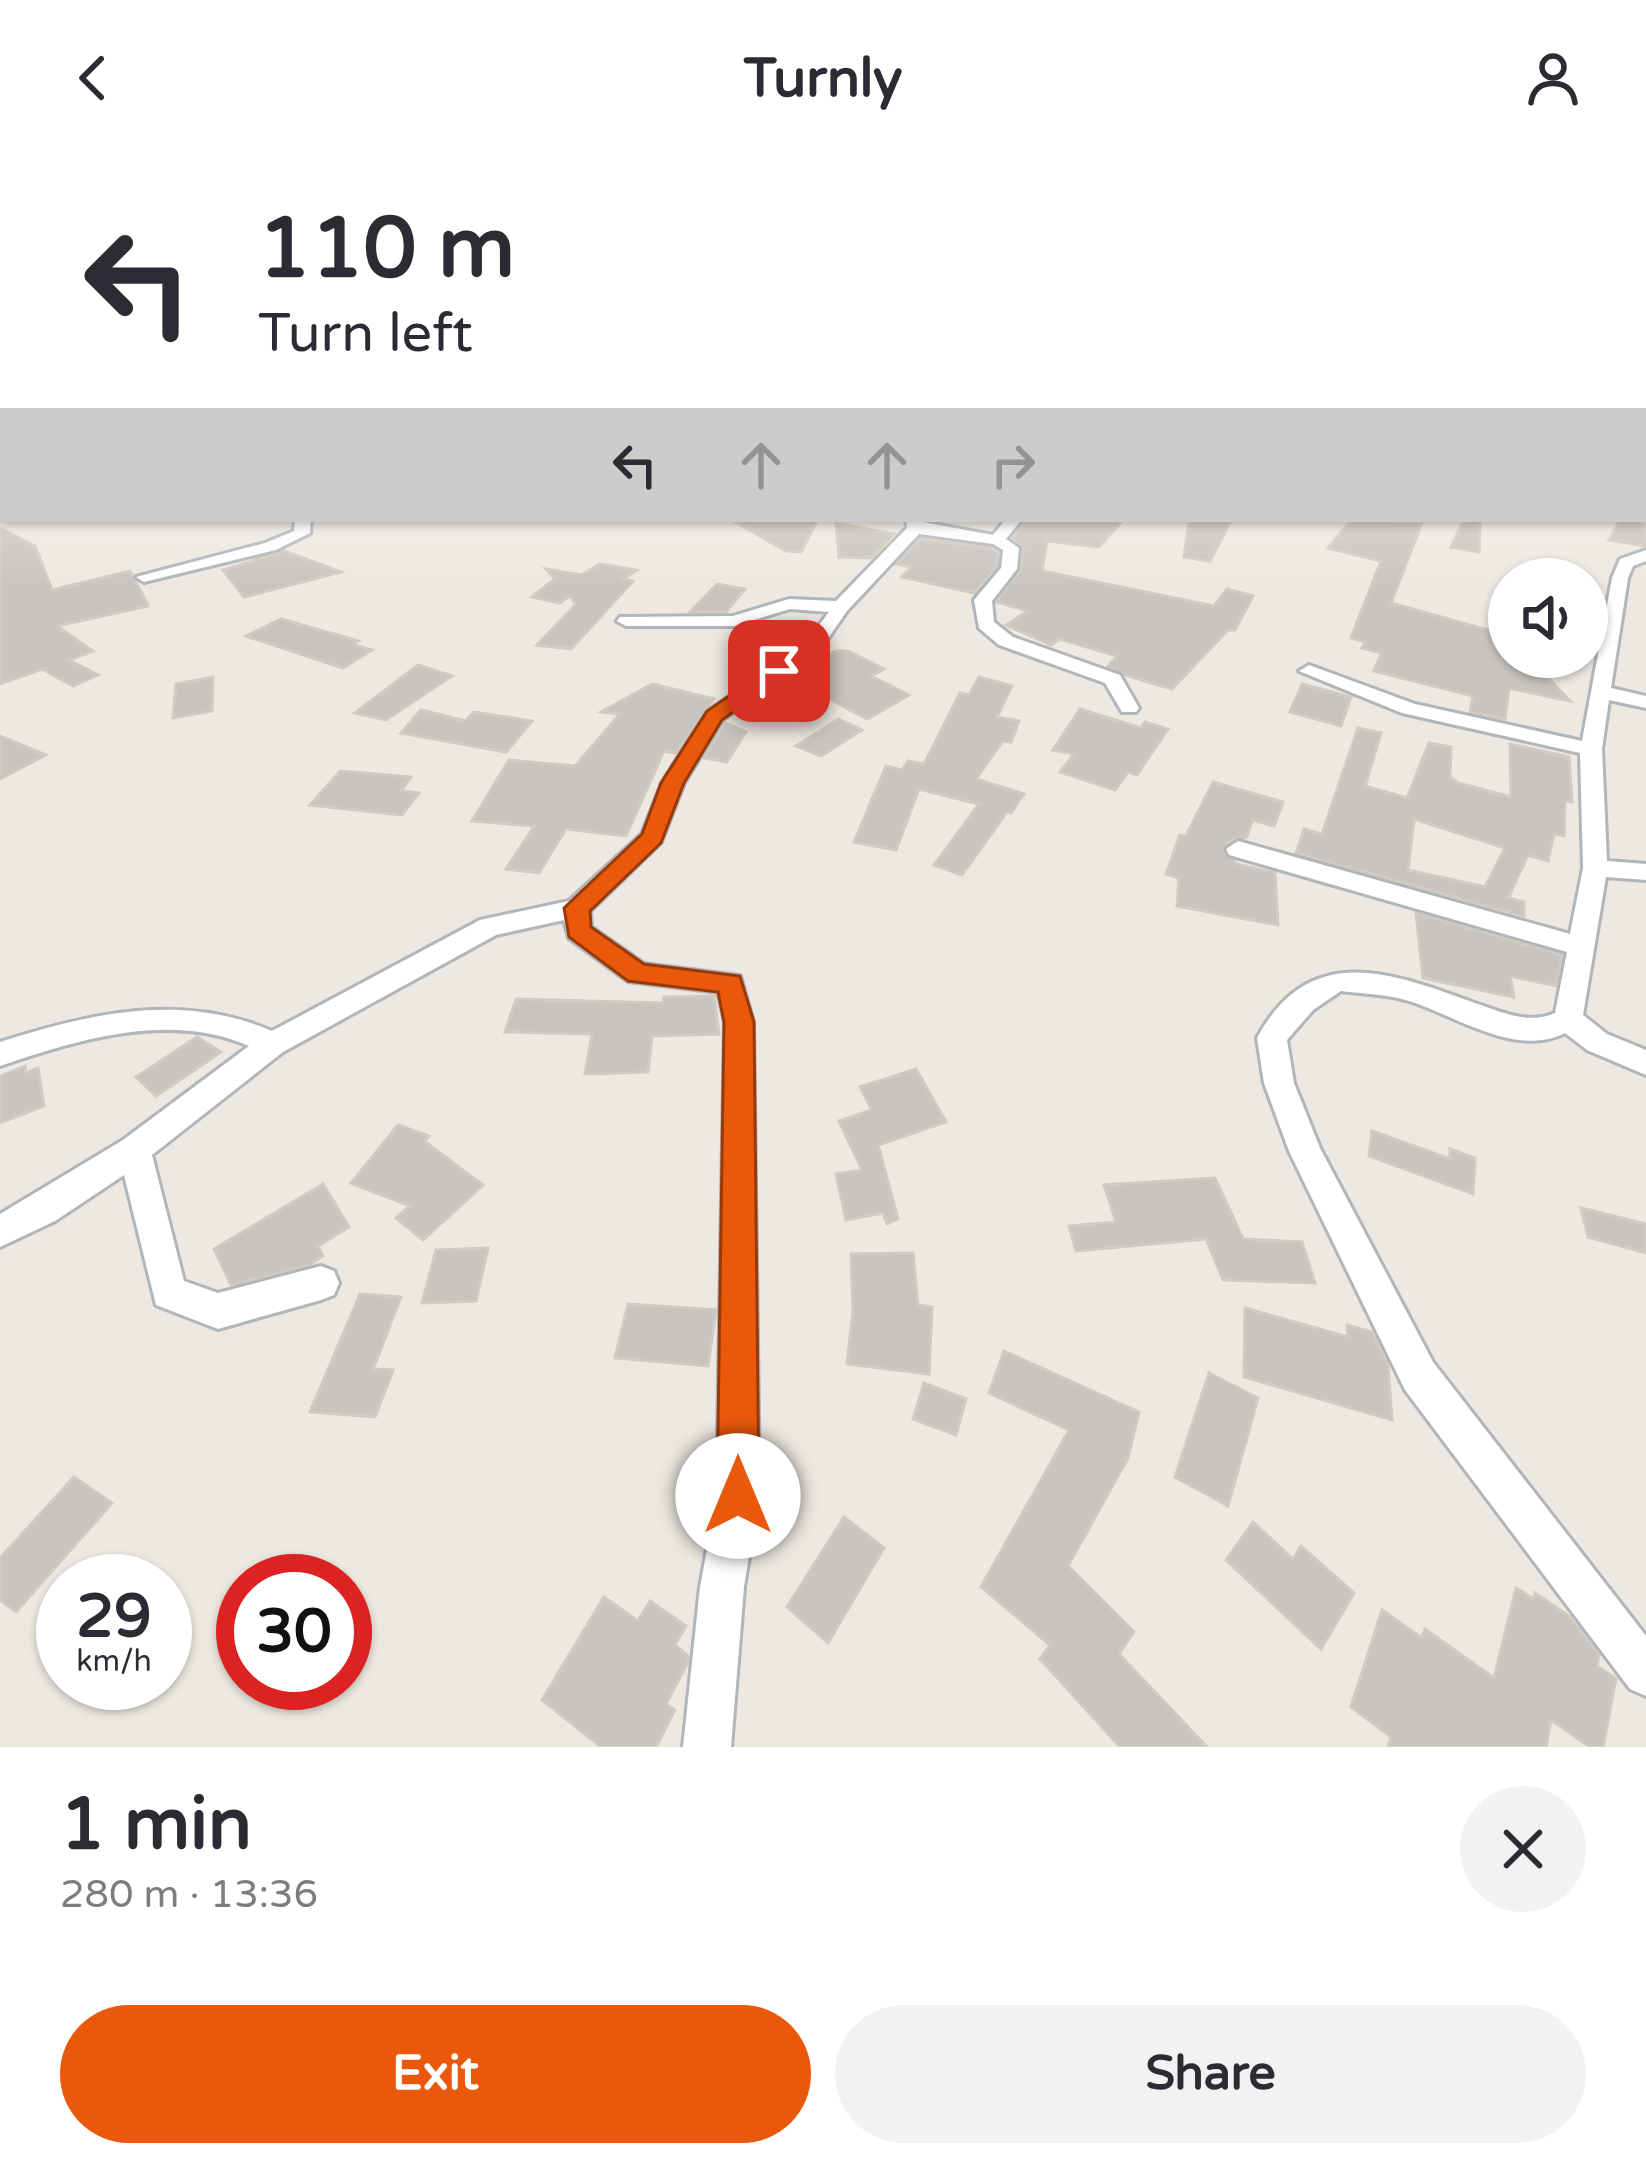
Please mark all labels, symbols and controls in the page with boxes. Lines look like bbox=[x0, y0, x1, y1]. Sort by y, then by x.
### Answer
icon: back bbox=[60, 45, 126, 111]
icon: person bbox=[1520, 45, 1586, 111]
text: Turnly bbox=[744, 46, 902, 111]
text: 110 m bbox=[258, 199, 515, 300]
icon: left bbox=[60, 204, 216, 360]
text: Turn left bbox=[258, 301, 473, 366]
icon: left bbox=[602, 432, 668, 498]
icon: ahead bbox=[728, 432, 794, 498]
icon: ahead bbox=[854, 432, 920, 498]
icon: right bbox=[980, 432, 1046, 498]
map controls bbox=[1488, 558, 1608, 678]
button: sound bbox=[1488, 558, 1608, 678]
pin bbox=[728, 620, 830, 722]
icon: arrive bbox=[746, 638, 812, 704]
position arrow bbox=[675, 1433, 801, 1559]
speed limit sign: 30 bbox=[216, 1554, 372, 1710]
text: 29 bbox=[76, 1581, 152, 1653]
text: km/h bbox=[76, 1643, 152, 1680]
text: 1 min bbox=[60, 1782, 252, 1869]
button: close bbox=[1460, 1786, 1586, 1912]
text: 280 m · 13:36 bbox=[60, 1871, 318, 1918]
button: Exit bbox=[60, 2005, 811, 2143]
button: Share bbox=[835, 2005, 1586, 2143]

